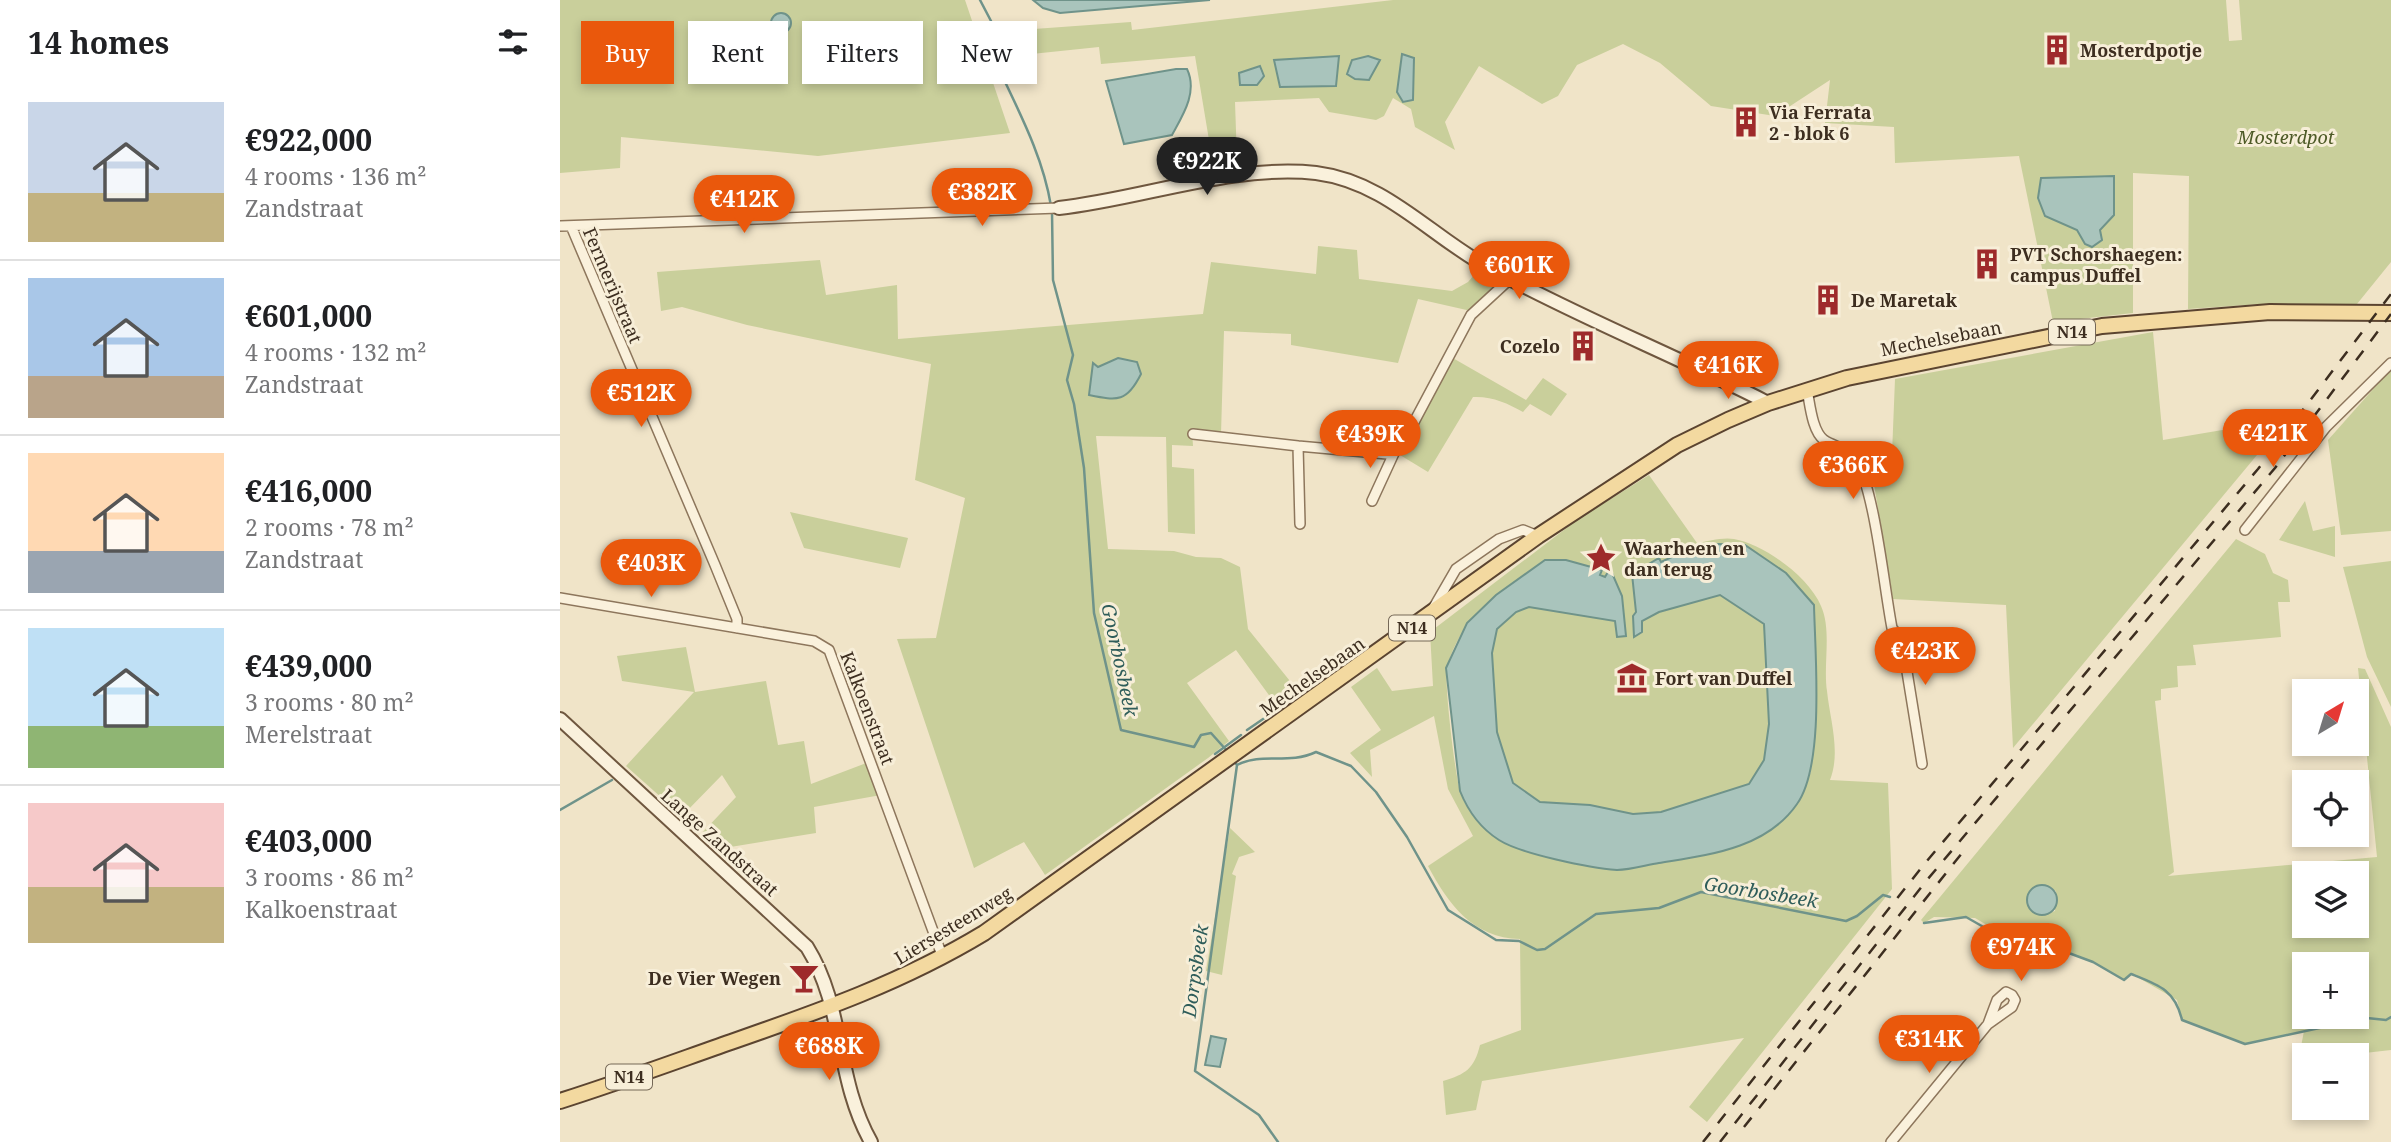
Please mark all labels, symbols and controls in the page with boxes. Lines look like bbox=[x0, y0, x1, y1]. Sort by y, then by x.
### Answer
chip: Buy bbox=[581, 21, 674, 84]
chip: Rent bbox=[688, 21, 788, 84]
chip: Filters bbox=[802, 21, 923, 84]
chip: New bbox=[937, 21, 1037, 84]
text: 14 homes bbox=[28, 22, 169, 63]
icon: filters bbox=[494, 23, 532, 61]
building icon: Mosterdpotje bbox=[2040, 33, 2074, 67]
place label: Mosterdpotje bbox=[2080, 38, 2202, 62]
place label: Via Ferrata 2 - blok 6 bbox=[1769, 100, 1872, 145]
building icon: Via Ferrata 2 - blok 6 bbox=[1729, 105, 1763, 139]
text: €922,000 bbox=[245, 119, 372, 160]
park label: Mosterdpot bbox=[2237, 125, 2335, 149]
icon: home bbox=[84, 130, 168, 214]
pin: €922K bbox=[1158, 138, 1256, 197]
text: €922K bbox=[1173, 144, 1241, 176]
text: 4 rooms · 136 m² bbox=[245, 160, 427, 192]
pin: €382K bbox=[933, 168, 1031, 228]
text: €382K bbox=[948, 175, 1016, 207]
pin: €412K bbox=[695, 176, 793, 235]
text: €412K bbox=[710, 182, 778, 214]
text: Zandstraat bbox=[245, 192, 363, 224]
street label: Fermerijstraat bbox=[578, 223, 648, 347]
pin: €601K bbox=[1470, 242, 1568, 301]
place label: PVT Schorshaegen: campus Duffel bbox=[2010, 242, 2182, 287]
building icon: PVT Schorshaegen: campus Duffel bbox=[1970, 247, 2004, 281]
text: €601K bbox=[1485, 248, 1553, 280]
building icon: De Maretak bbox=[1811, 283, 1845, 317]
place label: De Maretak bbox=[1851, 288, 1958, 312]
text: €601,000 bbox=[245, 295, 372, 336]
icon: home bbox=[84, 306, 168, 390]
street label: Mechelsebaan bbox=[1878, 314, 2004, 361]
road number: N14 bbox=[2049, 320, 2095, 344]
building icon: Cozelo bbox=[1566, 329, 1600, 363]
place label: Cozelo bbox=[1500, 334, 1560, 358]
text: 4 rooms · 132 m² bbox=[245, 336, 427, 368]
pin: €416K bbox=[1679, 342, 1777, 401]
text: €416K bbox=[1694, 348, 1762, 380]
text: Zandstraat bbox=[245, 368, 363, 400]
pin: €512K bbox=[592, 370, 690, 429]
text: €512K bbox=[607, 376, 675, 408]
pin: €439K bbox=[1321, 410, 1419, 470]
pin: €421K bbox=[2224, 410, 2322, 469]
text: €421K bbox=[2239, 416, 2307, 448]
text: €439K bbox=[1336, 417, 1404, 449]
pin: €366K bbox=[1804, 442, 1902, 501]
text: €366K bbox=[1819, 448, 1887, 480]
text: €416,000 bbox=[245, 470, 372, 511]
icon: home bbox=[84, 481, 168, 565]
text: 2 rooms · 78 m² bbox=[245, 511, 414, 543]
place label: Waarheen en dan terug bbox=[1624, 536, 1745, 581]
pin: €403K bbox=[602, 540, 700, 599]
place icon: Waarheen en dan terug bbox=[1584, 541, 1618, 575]
text: Zandstraat bbox=[245, 543, 363, 575]
text: €403K bbox=[617, 546, 685, 578]
water label: Goorbosbeek bbox=[1095, 601, 1145, 720]
road number: N14 bbox=[1389, 615, 1435, 640]
pin: €423K bbox=[1876, 628, 1974, 687]
street label: Mechelsebaan bbox=[1255, 631, 1369, 721]
text: €423K bbox=[1891, 634, 1959, 666]
text: €439,000 bbox=[245, 645, 372, 686]
street label: Kalkoenstraat bbox=[835, 648, 901, 768]
icon: home bbox=[84, 656, 168, 740]
museum icon: Fort van Duffel bbox=[1615, 661, 1649, 695]
place label: Fort van Duffel bbox=[1655, 666, 1793, 690]
north arrow bbox=[2292, 679, 2370, 756]
map controls bbox=[2292, 679, 2369, 1120]
text: 3 rooms · 80 m² bbox=[245, 686, 414, 718]
text: Merelstraat bbox=[245, 718, 372, 750]
button: locate bbox=[2292, 770, 2369, 847]
street label: Lange Zandstraat bbox=[656, 783, 784, 901]
text: €403,000 bbox=[245, 820, 372, 861]
icon: home bbox=[84, 831, 168, 915]
text: 3 rooms · 86 m² bbox=[245, 861, 414, 893]
button: layers bbox=[2292, 861, 2369, 938]
water label: Goorbosbeek bbox=[1702, 870, 1821, 914]
street label: Liersesteenweg bbox=[890, 880, 1016, 970]
text: Kalkoenstraat bbox=[245, 893, 397, 925]
water label: Dorpsbeek bbox=[1175, 922, 1215, 1020]
pin: €974K bbox=[1972, 923, 2070, 983]
text: €974K bbox=[1987, 930, 2055, 962]
button: + bbox=[2292, 952, 2369, 1029]
bar icon: De Vier Wegen bbox=[787, 961, 821, 995]
place label: De Vier Wegen bbox=[648, 966, 781, 990]
pin: €314K bbox=[1880, 1016, 1978, 1075]
text: €314K bbox=[1895, 1022, 1963, 1054]
pin: €688K bbox=[780, 1023, 878, 1082]
text: €688K bbox=[795, 1029, 863, 1061]
button: − bbox=[2292, 1043, 2369, 1120]
road number: N14 bbox=[606, 1064, 652, 1090]

